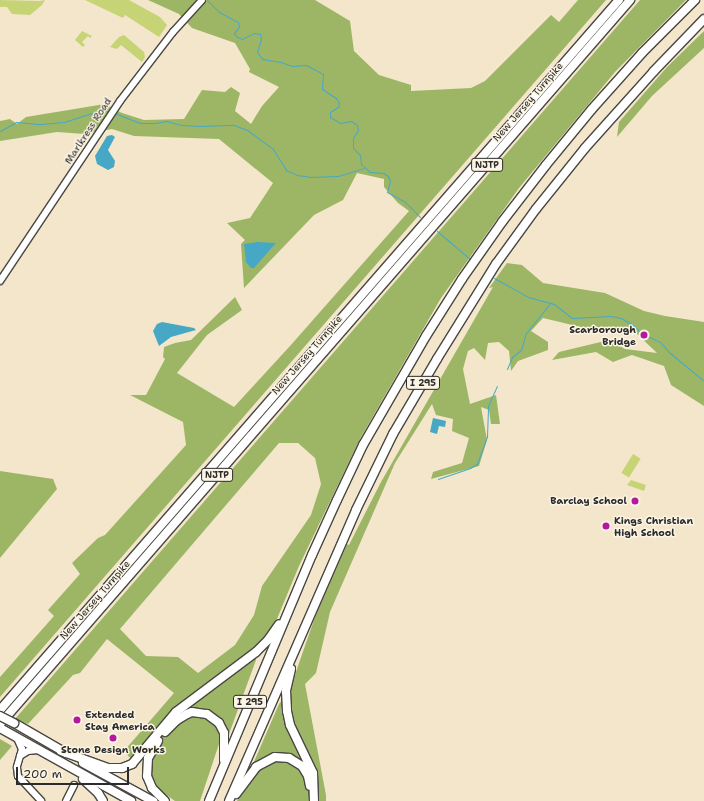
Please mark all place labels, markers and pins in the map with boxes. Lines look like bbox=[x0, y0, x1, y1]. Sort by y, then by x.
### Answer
place label: Scarborough Bridge bbox=[569, 323, 636, 346]
marker: Scarborough Bridge bbox=[639, 330, 649, 340]
place label: Barclay School bbox=[550, 495, 627, 507]
marker: Barclay School bbox=[630, 496, 640, 506]
place label: Kings Christian High School bbox=[614, 514, 693, 538]
marker: Kings Christian High School bbox=[601, 521, 611, 531]
place label: Extended Stay America bbox=[85, 708, 155, 732]
marker: Extended Stay America bbox=[72, 715, 82, 725]
marker: Stone Design Works bbox=[108, 733, 118, 743]
place label: Stone Design Works bbox=[61, 744, 165, 756]

